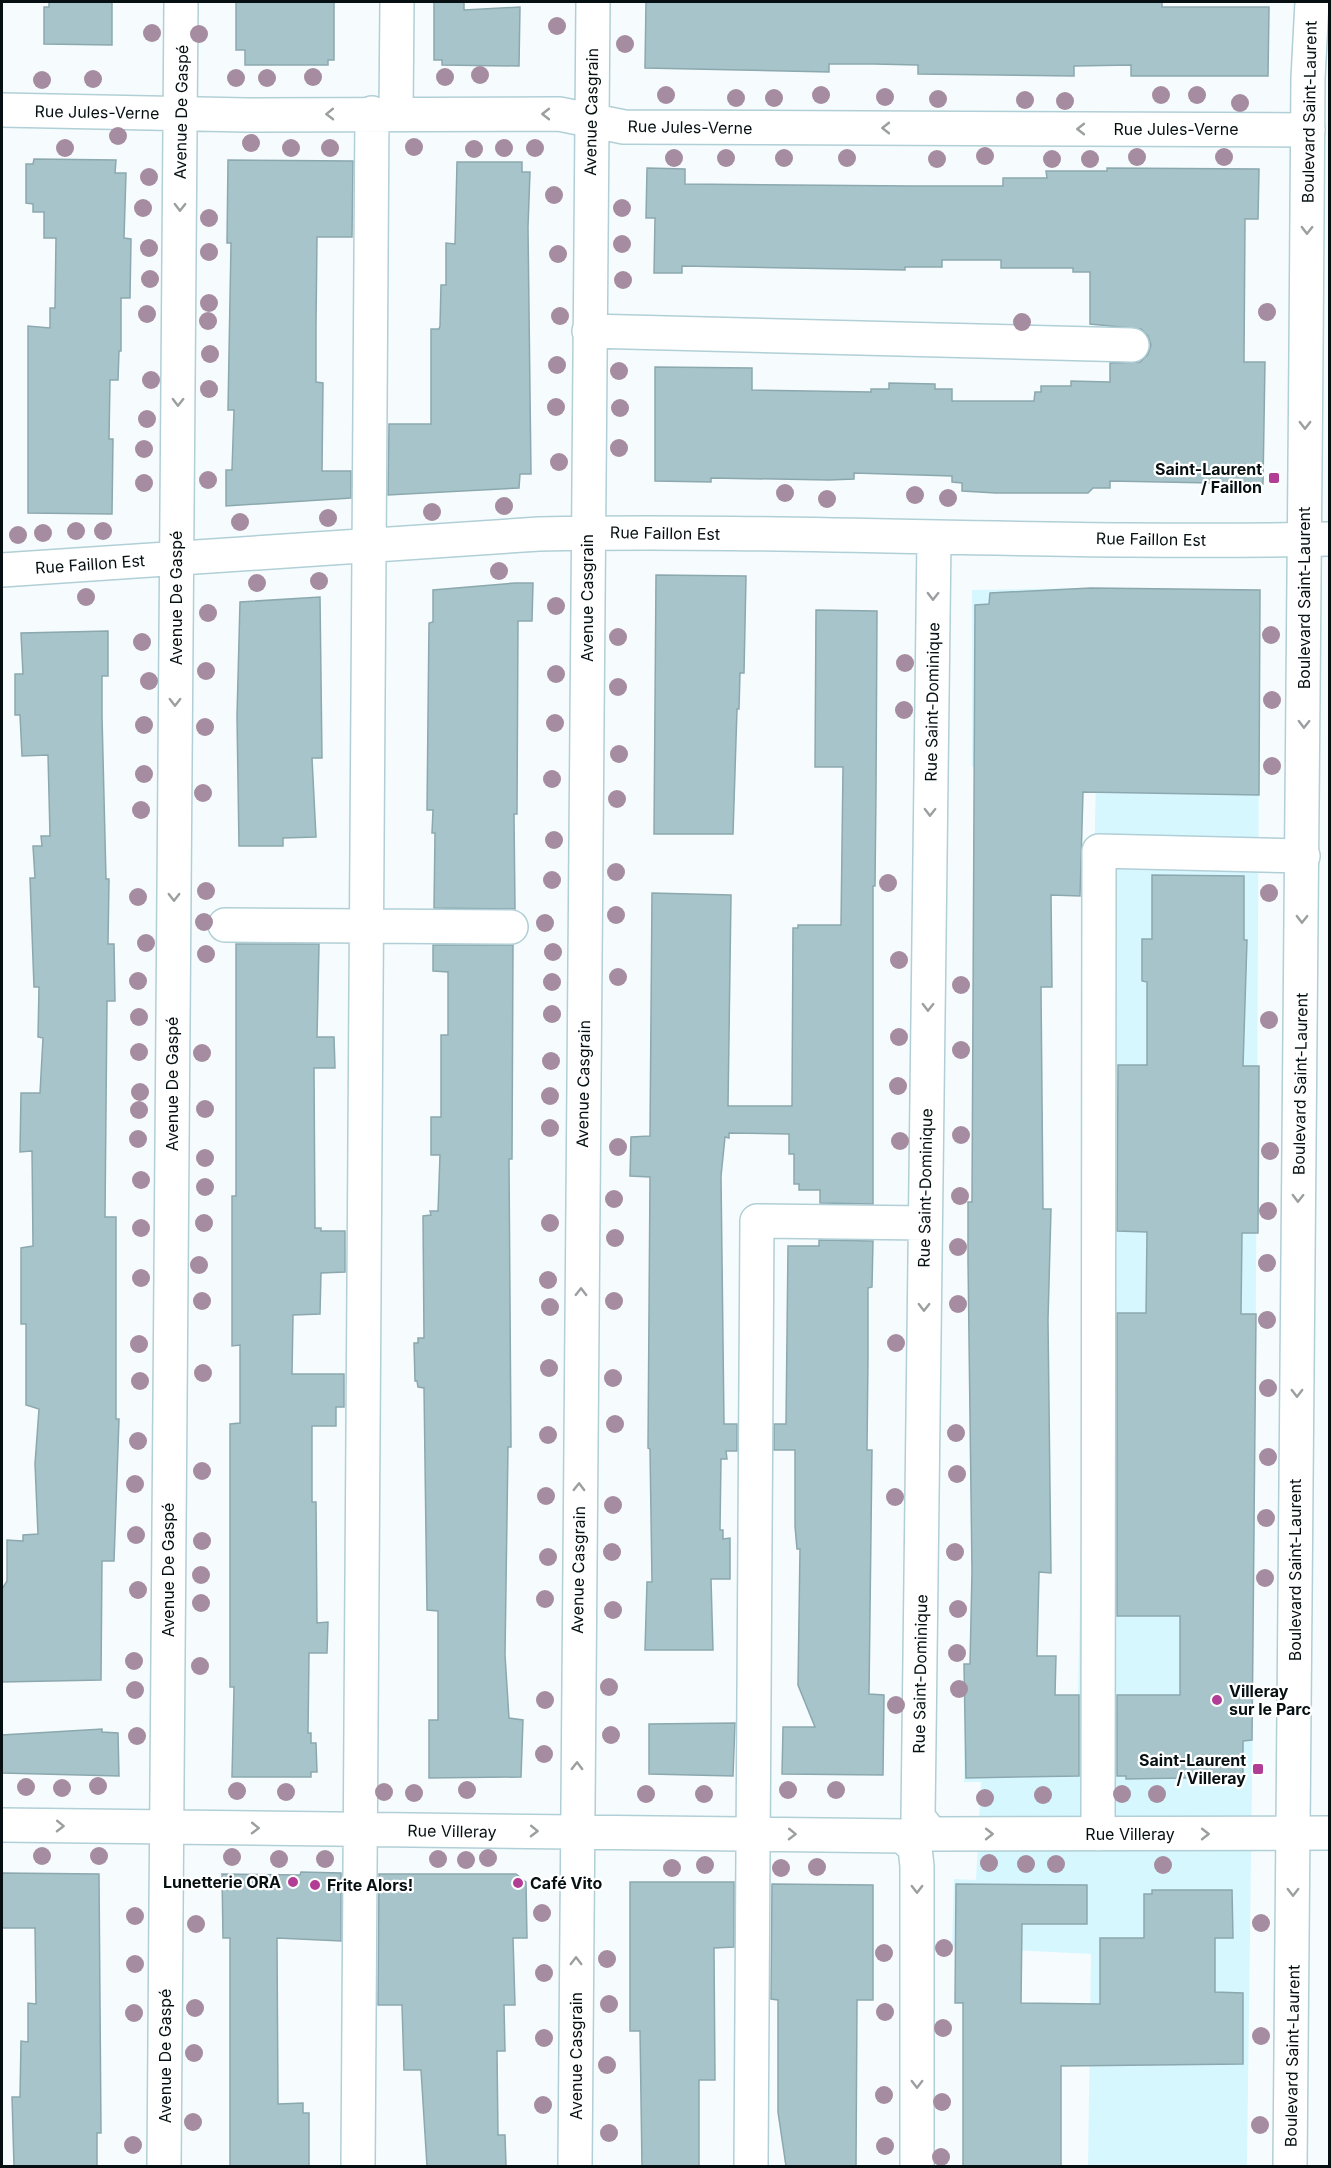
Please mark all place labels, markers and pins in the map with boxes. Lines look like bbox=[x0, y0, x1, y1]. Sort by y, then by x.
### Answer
place label: Saint-Laurent / Faillon bbox=[1155, 459, 1262, 497]
marker: Saint-Laurent / Faillon bbox=[1267, 471, 1281, 485]
place label: Villeray sur le Parc bbox=[1229, 1681, 1311, 1719]
marker: Villeray sur le Parc bbox=[1210, 1693, 1224, 1707]
place label: Saint-Laurent / Villeray bbox=[1139, 1750, 1246, 1788]
marker: Saint-Laurent / Villeray bbox=[1251, 1762, 1265, 1776]
place label: Lunetterie ORA bbox=[163, 1872, 281, 1892]
place label: Café Vito bbox=[530, 1873, 602, 1893]
marker: Lunetterie ORA bbox=[286, 1875, 300, 1889]
place label: Frite Alors! bbox=[327, 1875, 413, 1895]
marker: Café Vito bbox=[511, 1876, 525, 1890]
marker: Frite Alors! bbox=[308, 1878, 322, 1892]

